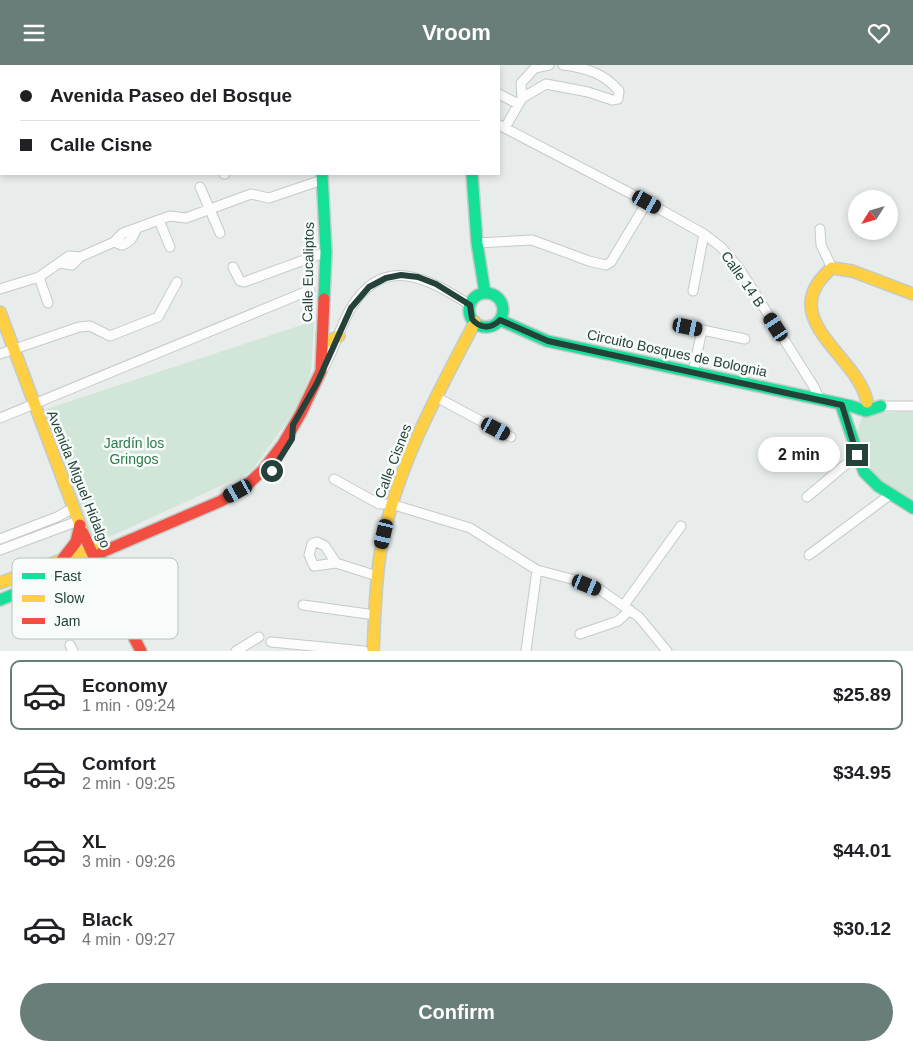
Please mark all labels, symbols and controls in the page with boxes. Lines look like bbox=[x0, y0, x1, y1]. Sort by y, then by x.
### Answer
icon: menu bbox=[20, 19, 48, 47]
icon: heart bbox=[865, 19, 893, 47]
text: Vroom bbox=[422, 20, 491, 45]
text: Avenida Paseo del Bosque bbox=[50, 85, 292, 106]
text: Calle Cisne bbox=[50, 134, 152, 155]
car bbox=[630, 188, 663, 216]
north arrow bbox=[848, 190, 898, 240]
map controls bbox=[848, 190, 898, 240]
street label: Calle Eucaliptos bbox=[299, 222, 317, 322]
street label: Calle 14 B bbox=[718, 248, 768, 310]
car bbox=[761, 310, 790, 344]
car bbox=[671, 317, 704, 337]
street label: Circuito Bosques de Bolognia bbox=[586, 326, 769, 380]
street label: Avenida Miguel Hidalgo bbox=[44, 408, 114, 550]
car bbox=[479, 415, 512, 443]
street label: Calle Cisnes bbox=[371, 421, 415, 501]
park label: Jardín los Gringos bbox=[104, 435, 164, 467]
callout: 2 min bbox=[757, 437, 840, 473]
route end bbox=[846, 444, 868, 466]
text: 2 min bbox=[778, 446, 820, 463]
route start bbox=[261, 460, 283, 482]
car bbox=[221, 477, 254, 505]
car bbox=[373, 518, 394, 550]
legend bbox=[12, 558, 178, 639]
text: Fast bbox=[54, 568, 81, 584]
car bbox=[570, 572, 603, 598]
text: Slow bbox=[54, 590, 85, 606]
text: Jam bbox=[54, 613, 80, 629]
icon: car bbox=[22, 673, 67, 718]
text: Economy bbox=[82, 675, 168, 696]
text: $25.89 bbox=[833, 684, 891, 705]
text: 1 min · 09:24 bbox=[82, 697, 175, 714]
icon: car bbox=[22, 751, 67, 796]
text: Comfort bbox=[82, 753, 156, 774]
text: $34.95 bbox=[833, 762, 891, 783]
text: 2 min · 09:25 bbox=[82, 775, 175, 792]
icon: car bbox=[22, 829, 67, 874]
text: XL bbox=[82, 831, 106, 852]
text: $44.01 bbox=[833, 840, 891, 861]
text: 3 min · 09:26 bbox=[82, 853, 175, 870]
icon: car bbox=[22, 907, 67, 952]
text: Black bbox=[82, 909, 133, 930]
text: $30.12 bbox=[833, 918, 891, 939]
text: 4 min · 09:27 bbox=[82, 931, 175, 948]
button: Confirm bbox=[20, 983, 893, 1041]

